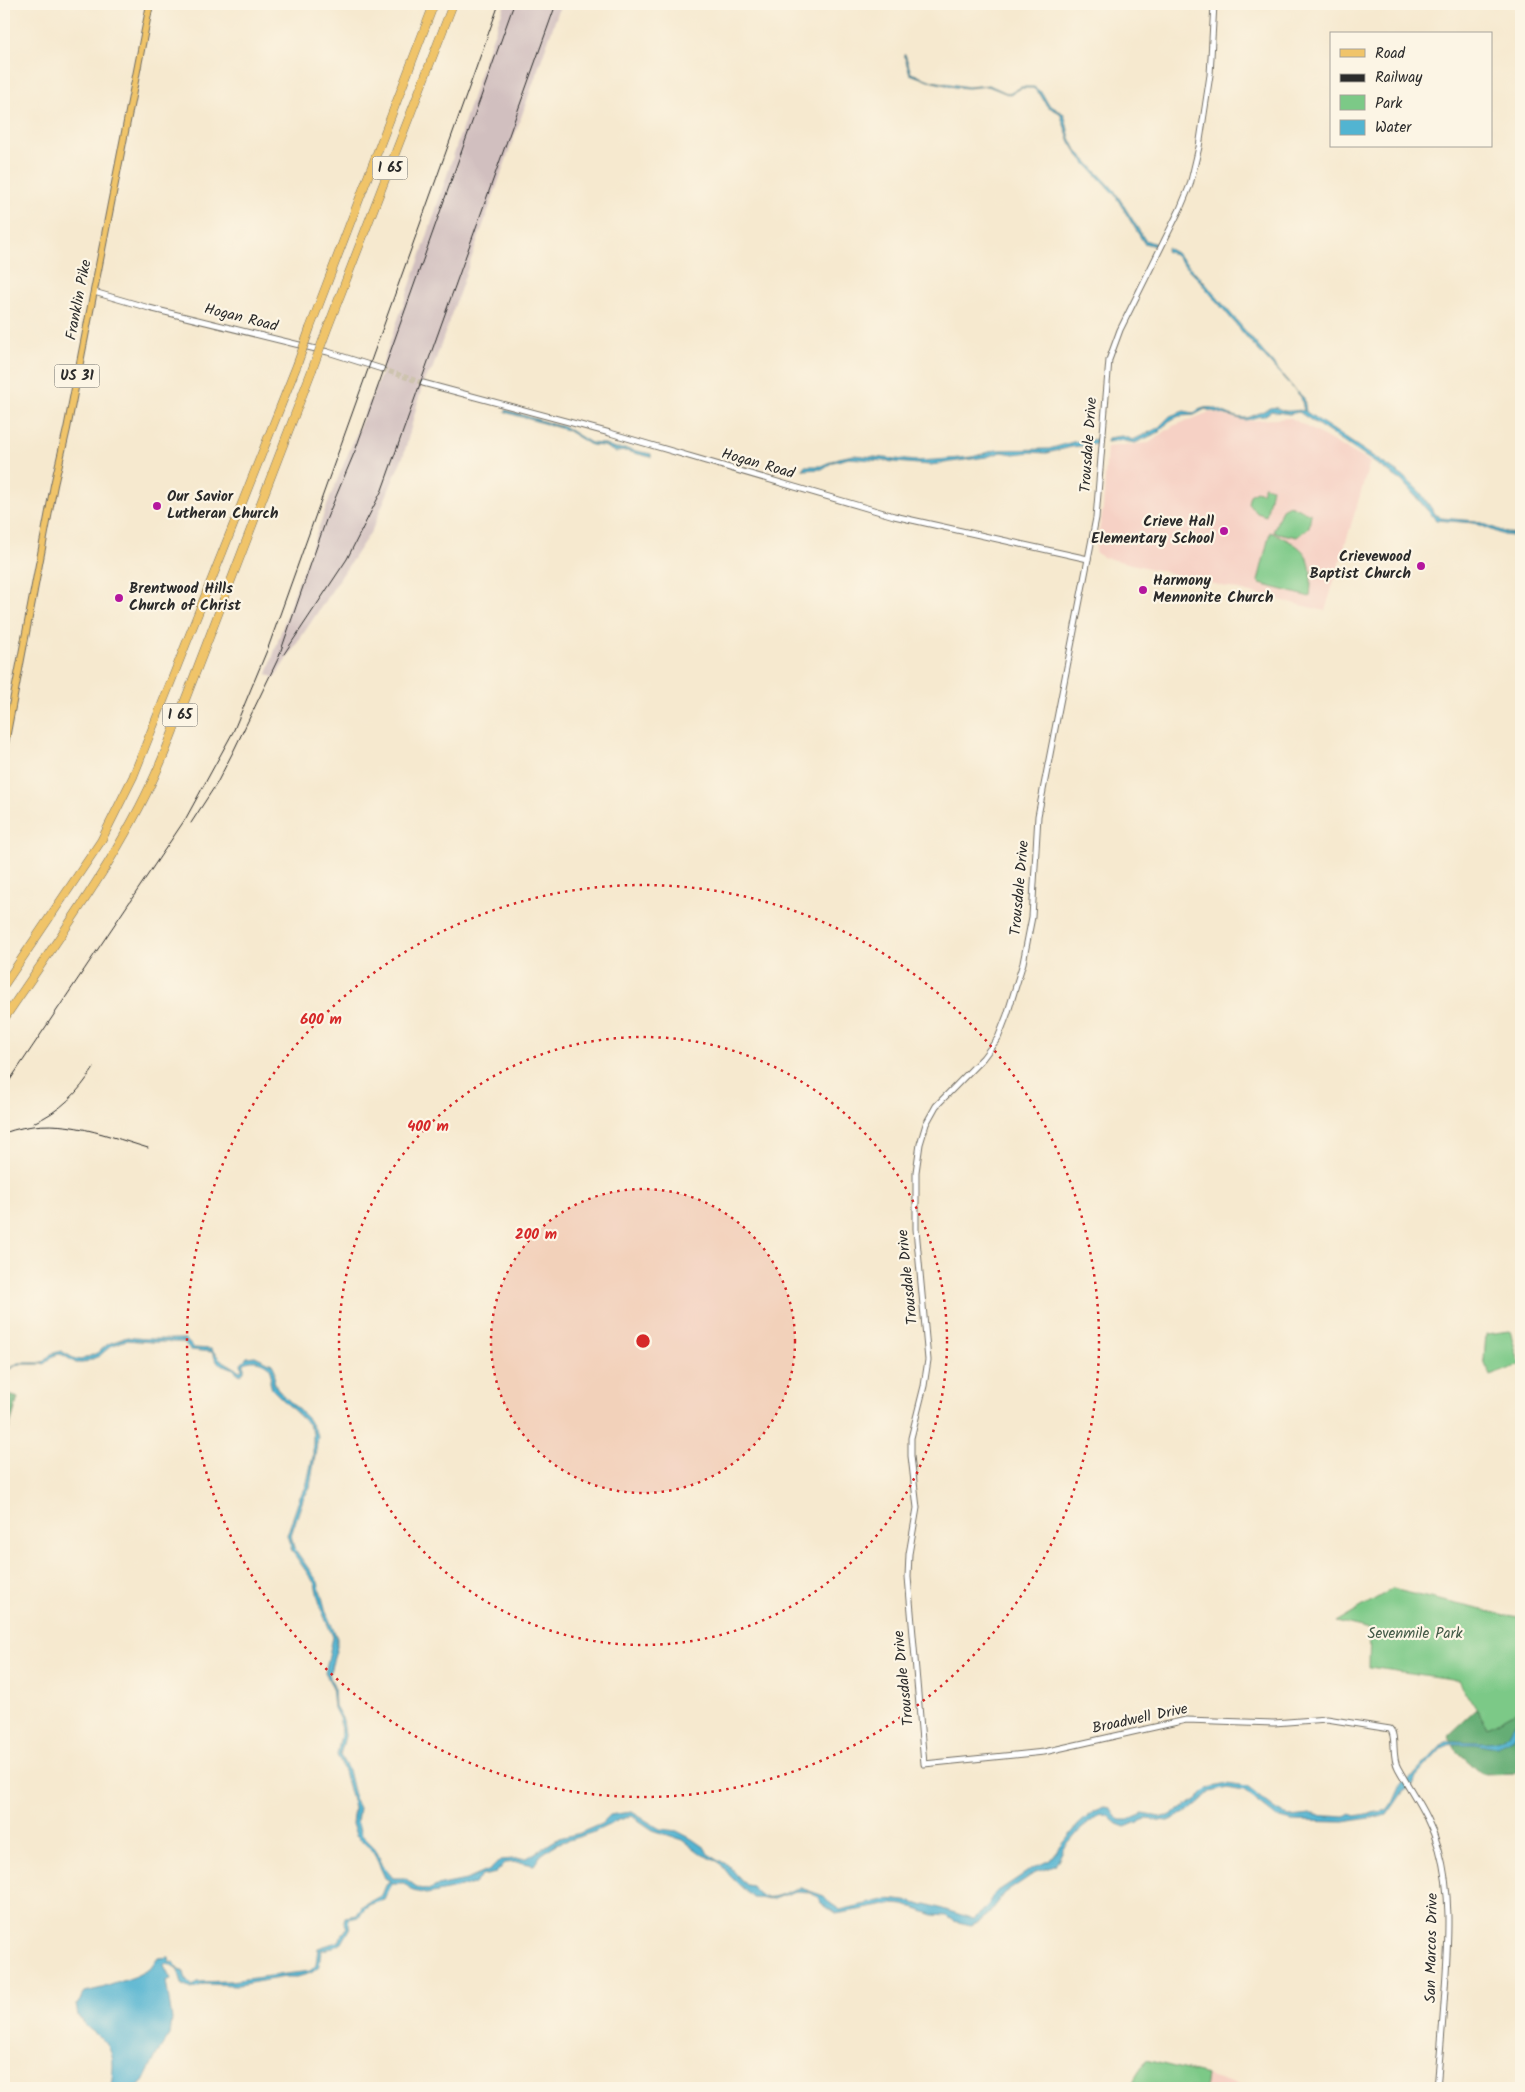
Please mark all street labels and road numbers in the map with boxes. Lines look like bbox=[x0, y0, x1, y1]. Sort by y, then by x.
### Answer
road number: I 65 bbox=[372, 156, 408, 180]
street label: Franklin Pike bbox=[59, 257, 99, 342]
street label: Hogan Road bbox=[202, 297, 281, 339]
road number: US 31 bbox=[54, 364, 100, 388]
street label: Trousdale Drive bbox=[1074, 396, 1104, 494]
street label: Hogan Road bbox=[719, 442, 798, 486]
road number: I 65 bbox=[162, 704, 198, 726]
street label: Trousdale Drive bbox=[1004, 839, 1036, 937]
street label: Trousdale Drive bbox=[891, 1228, 925, 1326]
street label: Trousdale Drive bbox=[887, 1629, 921, 1727]
street label: Broadwell Drive bbox=[1090, 1697, 1190, 1741]
street label: San Marcos Drive bbox=[1419, 1893, 1445, 2003]

